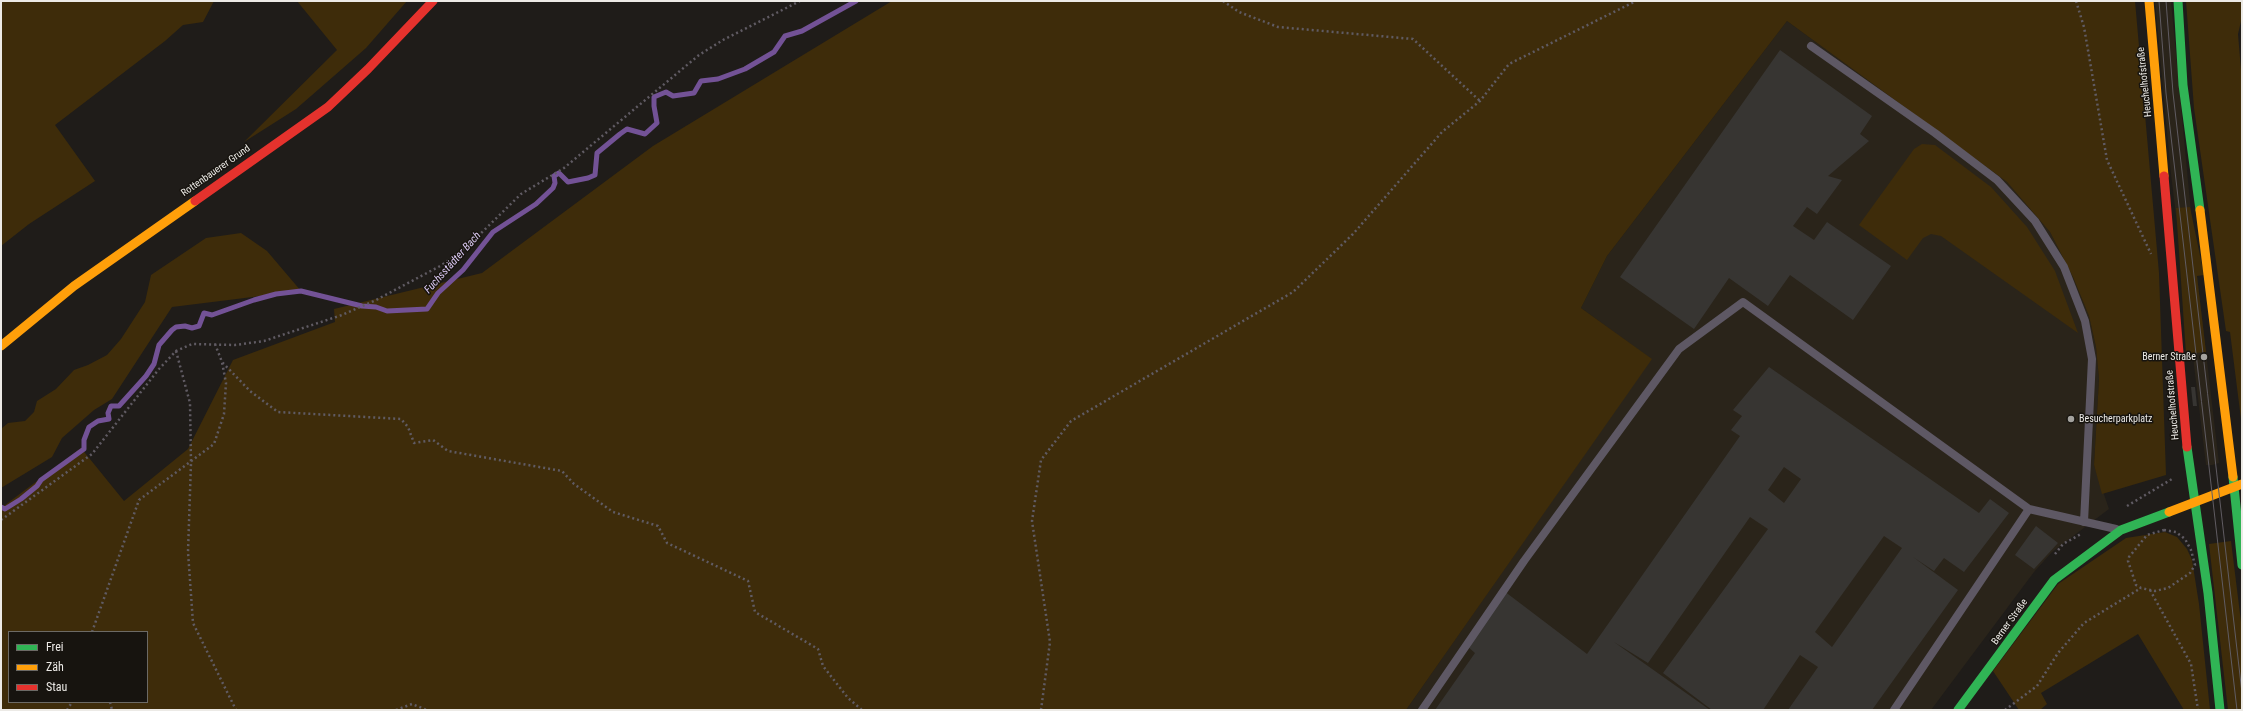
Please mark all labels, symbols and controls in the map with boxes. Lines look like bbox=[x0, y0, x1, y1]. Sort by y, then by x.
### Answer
street label: Heuchelhofstraße bbox=[2135, 46, 2155, 118]
street label: Rottenbauerer Grund bbox=[179, 143, 253, 199]
water label: Fuchsstädter Bach bbox=[422, 229, 484, 297]
place label: Berner Straße bbox=[2142, 351, 2196, 363]
marker: Berner Straße bbox=[2199, 352, 2209, 362]
street label: Heuchelhofstraße bbox=[2164, 369, 2182, 441]
place label: Besucherparkplatz bbox=[2079, 413, 2152, 425]
marker: Besucherparkplatz bbox=[2066, 414, 2076, 424]
street label: Berner Straße bbox=[1989, 597, 2031, 647]
legend bbox=[8, 631, 148, 703]
text: Frei bbox=[46, 640, 64, 654]
text: Zäh bbox=[46, 660, 64, 674]
text: Stau bbox=[46, 680, 67, 694]

